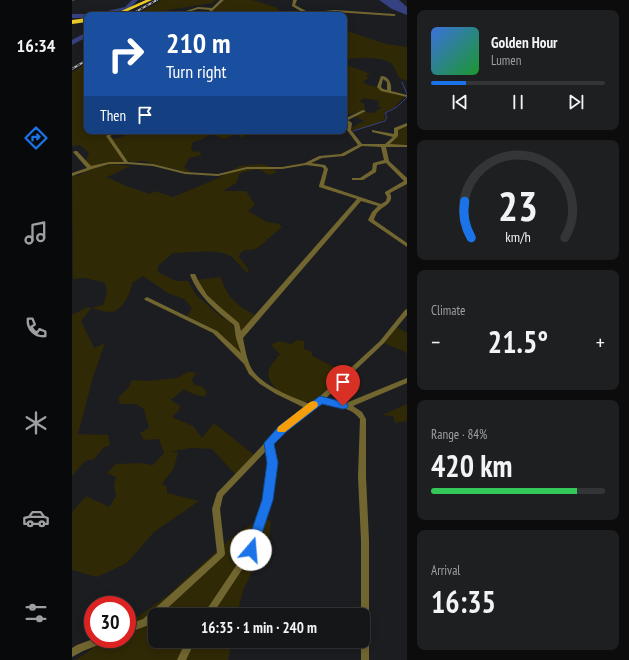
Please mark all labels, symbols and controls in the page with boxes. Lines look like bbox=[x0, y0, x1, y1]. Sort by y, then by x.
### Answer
text: 210 m bbox=[166, 24, 230, 61]
icon: right bbox=[100, 28, 152, 80]
text: Golden Hour bbox=[491, 33, 558, 52]
text: 16:34 bbox=[17, 34, 55, 57]
text: Lumen bbox=[491, 52, 521, 69]
text: Turn right bbox=[166, 60, 226, 83]
icon: previous bbox=[449, 91, 471, 113]
icon: pause bbox=[507, 91, 529, 113]
icon: next bbox=[565, 91, 587, 113]
icon: arrive bbox=[134, 104, 156, 126]
text: Then bbox=[100, 106, 126, 125]
icon: directions bbox=[22, 124, 50, 152]
text: 23 bbox=[498, 179, 538, 232]
icon: music bbox=[22, 219, 50, 247]
text: km/h bbox=[505, 227, 531, 246]
text: Climate bbox=[431, 302, 465, 319]
icon: phone bbox=[22, 314, 50, 342]
text: 21.5° bbox=[488, 322, 548, 361]
text: − bbox=[431, 328, 440, 356]
text: + bbox=[596, 328, 605, 356]
pin bbox=[326, 365, 360, 406]
icon: arrive bbox=[332, 371, 354, 393]
icon: climate bbox=[22, 409, 50, 437]
text: Range · 84% bbox=[431, 426, 487, 443]
text: 420 km bbox=[431, 446, 512, 485]
icon: car bbox=[22, 504, 50, 532]
position arrow bbox=[230, 529, 272, 571]
text: Arrival bbox=[431, 562, 460, 579]
text: 16:35 bbox=[431, 582, 496, 621]
speed limit sign: 30 bbox=[84, 596, 136, 648]
icon: filters bbox=[22, 599, 50, 627]
text: 16:35 · 1 min · 240 m bbox=[201, 618, 317, 637]

